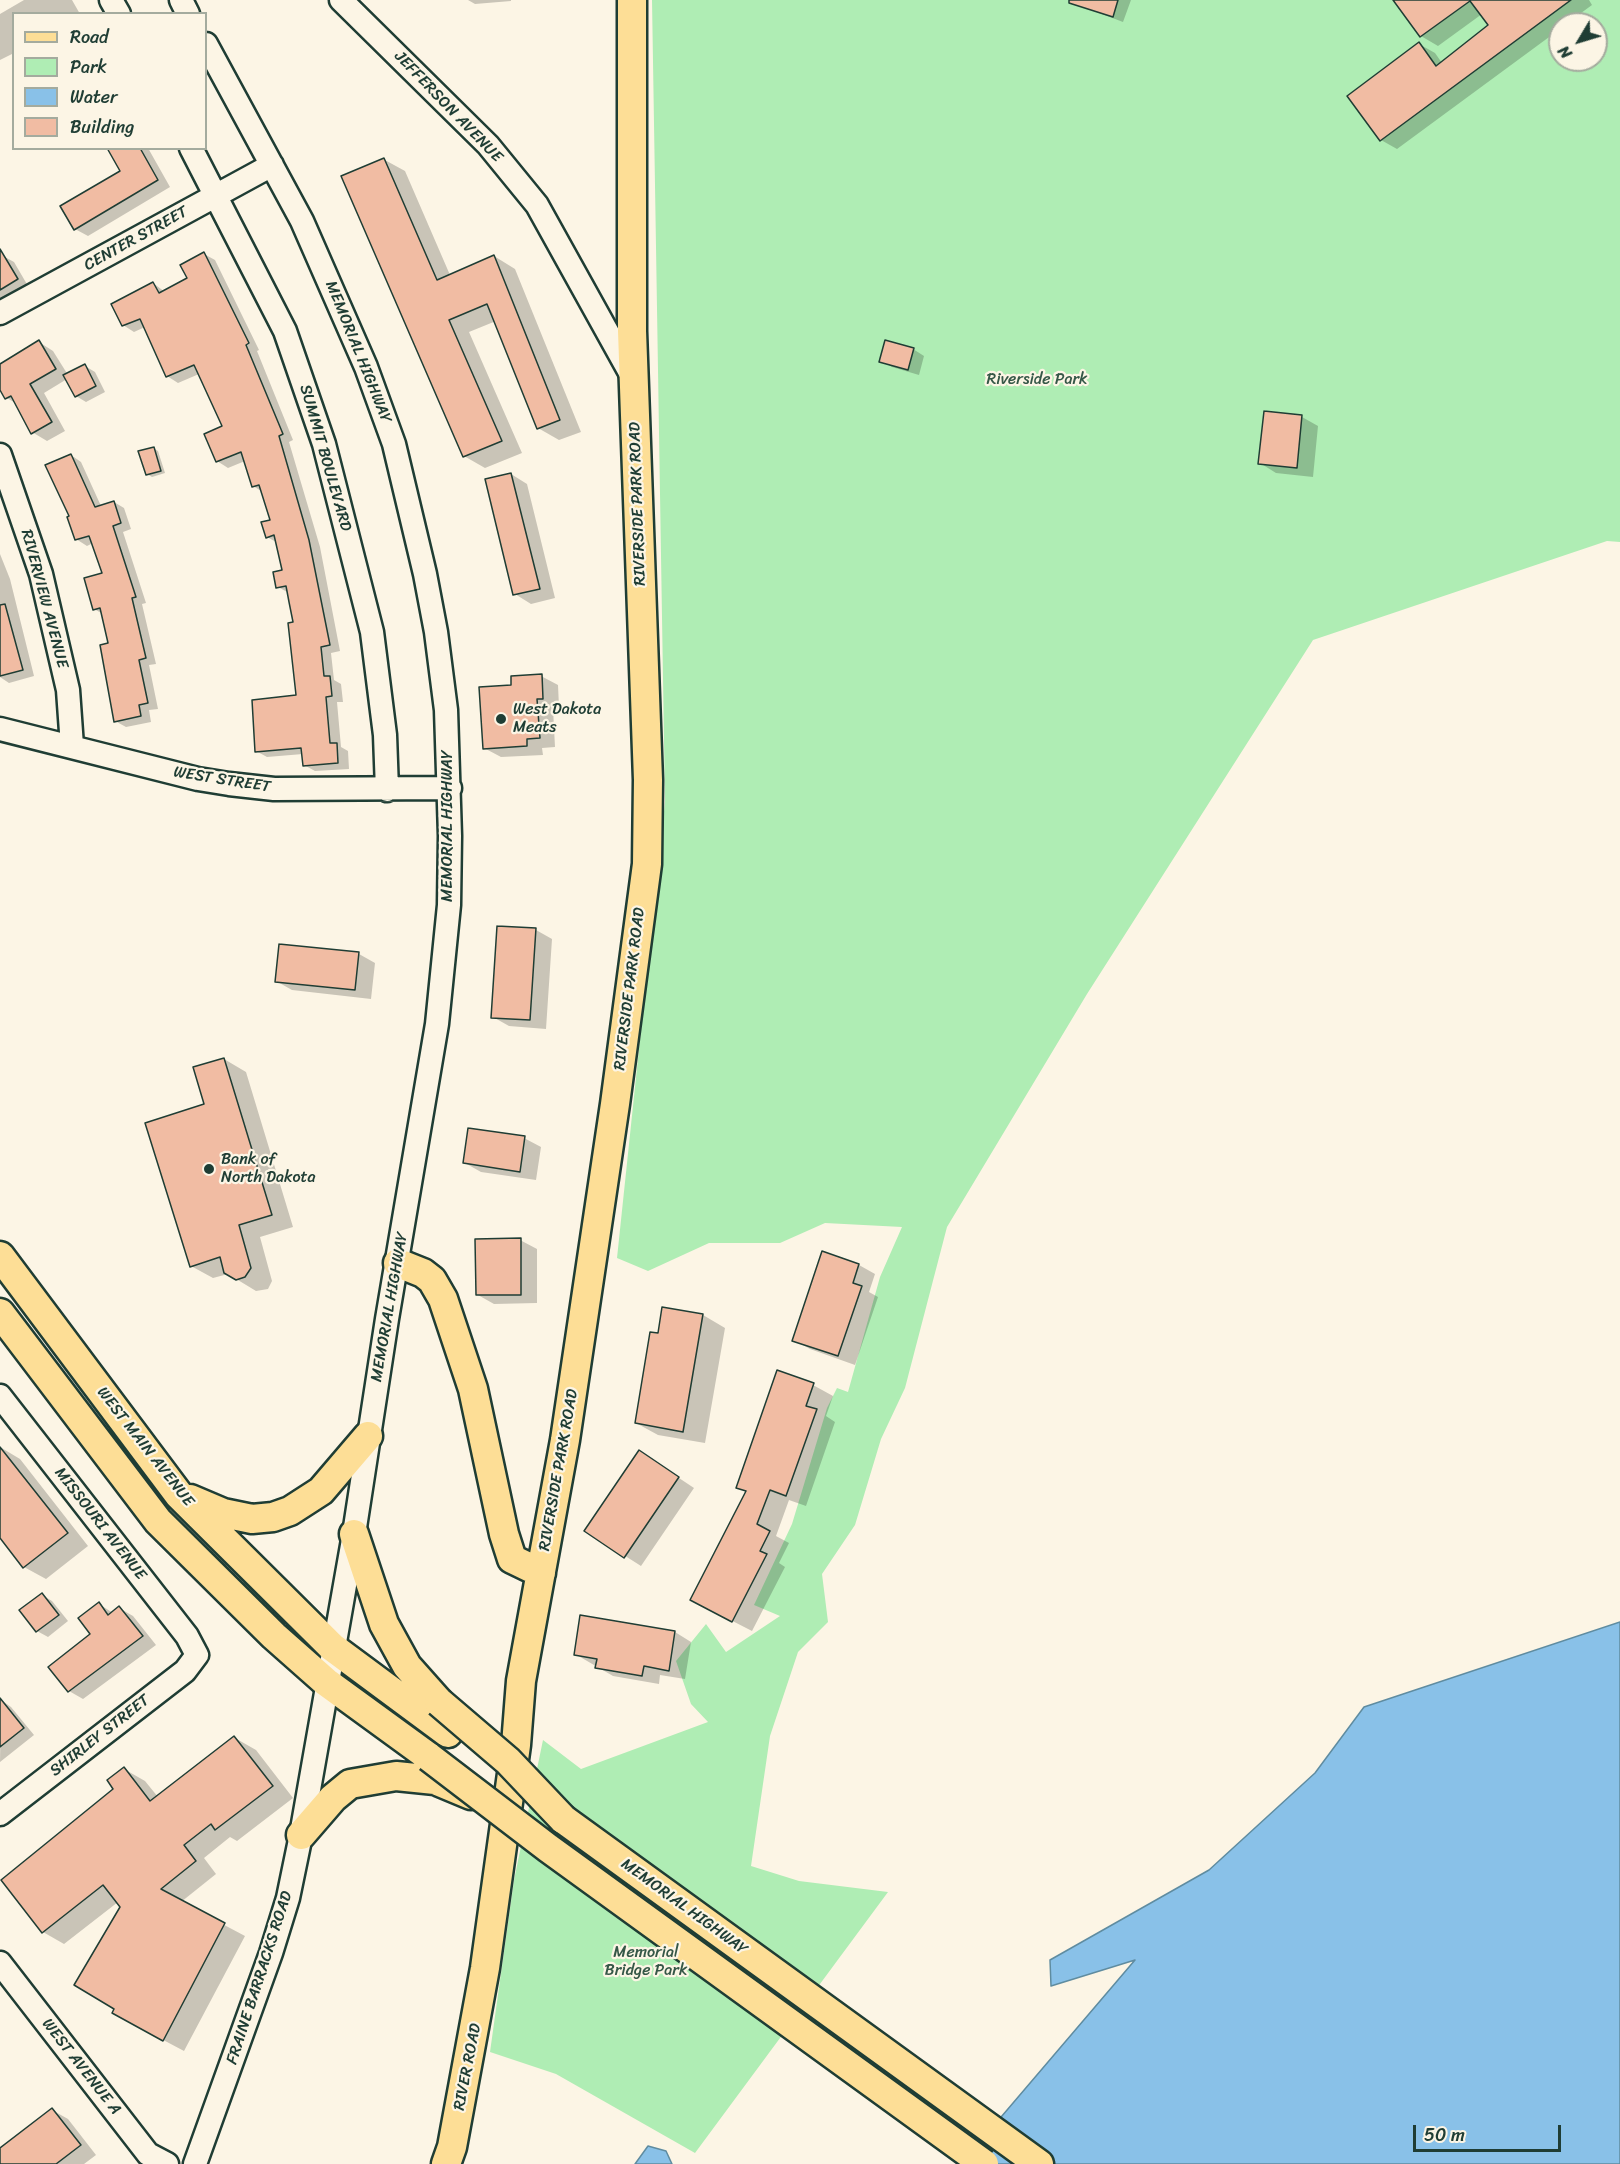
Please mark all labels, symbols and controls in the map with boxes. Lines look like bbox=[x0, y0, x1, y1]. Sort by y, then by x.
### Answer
legend bbox=[12, 12, 207, 150]
north arrow bbox=[1548, 12, 1608, 72]
text: Road bbox=[70, 21, 109, 53]
text: N bbox=[1550, 39, 1580, 65]
street label: JEFFERSON AVENUE bbox=[390, 47, 506, 167]
text: Park bbox=[70, 51, 107, 83]
text: Water bbox=[70, 81, 117, 113]
text: Building bbox=[70, 111, 134, 143]
street label: CENTER STREET bbox=[81, 203, 191, 275]
street label: MEMORIAL HIGHWAY bbox=[321, 278, 395, 426]
park label: Riverside Park bbox=[987, 370, 1087, 390]
street label: SUMMIT BOULEVARD bbox=[295, 382, 355, 534]
street label: RIVERSIDE PARK ROAD bbox=[626, 422, 650, 586]
street label: RIVERVIEW AVENUE bbox=[16, 527, 72, 671]
place label: West Dakota Meats bbox=[513, 700, 601, 738]
marker: West Dakota Meats bbox=[494, 712, 508, 726]
street label: MEMORIAL HIGHWAY bbox=[438, 750, 458, 902]
street label: WEST STREET bbox=[172, 763, 272, 797]
street label: RIVERSIDE PARK ROAD bbox=[610, 907, 650, 1071]
place label: Bank of North Dakota bbox=[221, 1150, 316, 1188]
marker: Bank of North Dakota bbox=[202, 1162, 216, 1176]
street label: MEMORIAL HIGHWAY bbox=[367, 1231, 413, 1383]
street label: WEST MAIN AVENUE bbox=[92, 1383, 198, 1511]
street label: RIVERSIDE PARK ROAD bbox=[535, 1388, 583, 1552]
street label: MISSOURI AVENUE bbox=[50, 1464, 150, 1584]
street label: SHIRLEY STREET bbox=[46, 1691, 154, 1781]
street label: MEMORIAL HIGHWAY bbox=[617, 1855, 751, 1959]
street label: FRAINE BARRACKS ROAD bbox=[223, 1889, 297, 2067]
park label: Memorial Bridge Park bbox=[605, 1943, 687, 1981]
street label: WEST AVENUE A bbox=[37, 2015, 125, 2119]
street label: RIVER ROAD bbox=[450, 2022, 486, 2112]
scale bar bbox=[1416, 2113, 1564, 2151]
text: 50 m bbox=[1424, 2119, 1465, 2151]

